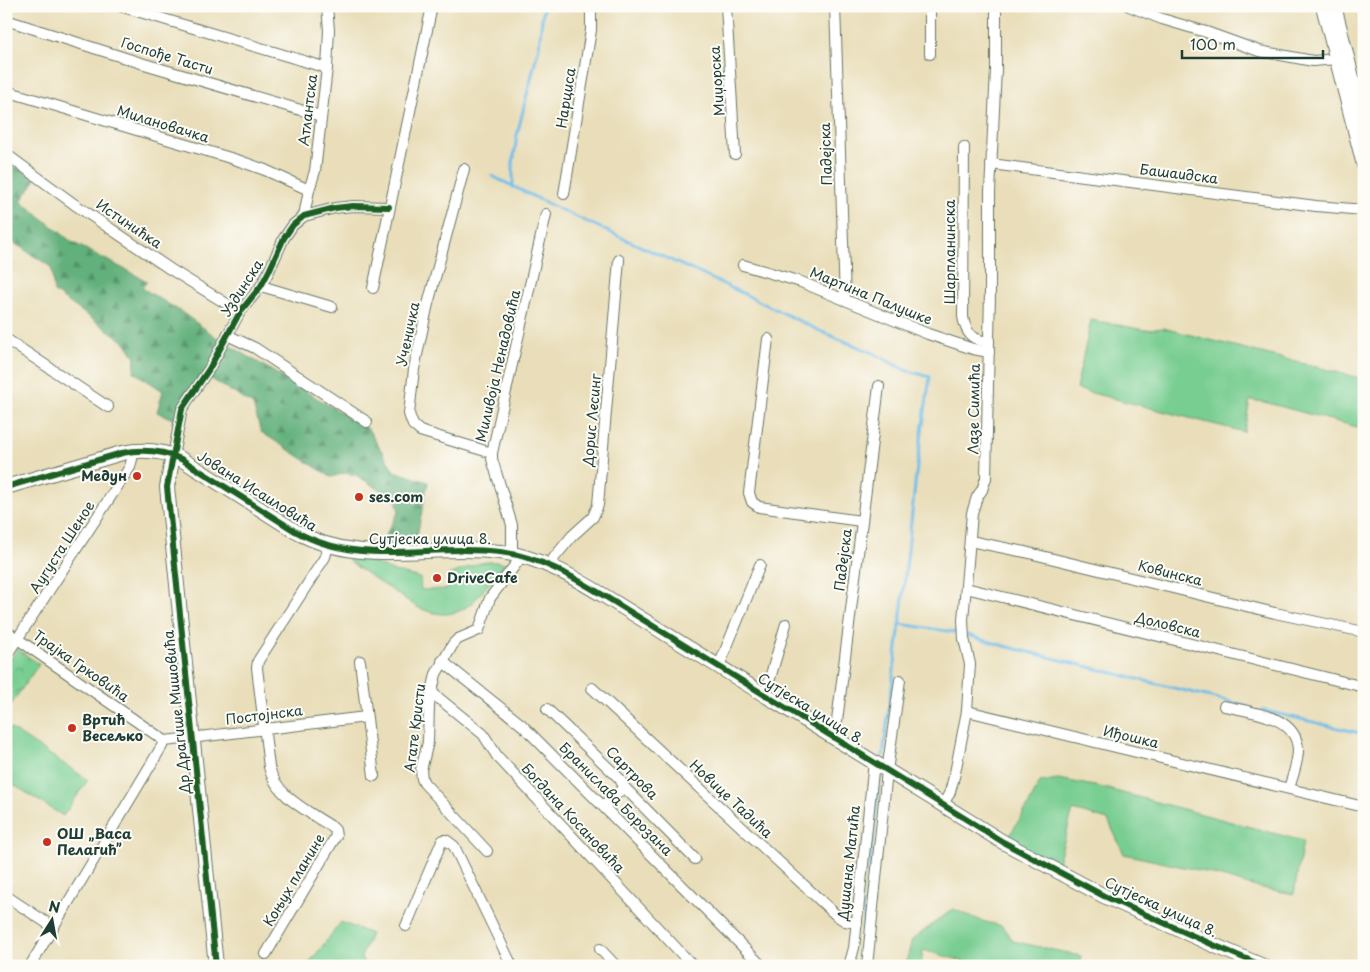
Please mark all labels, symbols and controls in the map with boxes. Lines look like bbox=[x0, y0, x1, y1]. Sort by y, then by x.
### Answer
scale bar bbox=[1182, 28, 1324, 60]
street label: Госпође Тасти bbox=[119, 32, 216, 79]
text: 100 m bbox=[1190, 32, 1236, 55]
street label: Миџорска bbox=[704, 45, 729, 117]
street label: Нарциса bbox=[550, 66, 581, 130]
street label: Атлантска bbox=[293, 73, 322, 147]
street label: Милановачка bbox=[115, 100, 212, 148]
street label: Падејска bbox=[814, 122, 837, 186]
street label: Башаидска bbox=[1139, 158, 1220, 189]
street label: Истинићка bbox=[92, 194, 167, 254]
street label: Шарпланинска bbox=[939, 199, 960, 304]
street label: Уздинска bbox=[215, 255, 268, 320]
street label: Мартина Палушке bbox=[807, 261, 936, 330]
street label: Миливоја Ненадовића bbox=[470, 287, 525, 444]
street label: Ученичка bbox=[390, 300, 425, 368]
street label: Лазе Симића bbox=[962, 363, 985, 455]
street label: Дорис Лесинг bbox=[577, 372, 606, 468]
street label: Јована Исаиловића bbox=[193, 445, 322, 536]
place label: Медун bbox=[81, 465, 127, 486]
marker: Медун bbox=[131, 470, 143, 482]
place label: ses.com bbox=[369, 486, 423, 507]
marker: ses.com bbox=[353, 491, 365, 503]
street label: Аугуста Шеное bbox=[24, 496, 99, 597]
street label: Падејска bbox=[828, 527, 857, 592]
street label: Сутјеска улица 8. bbox=[369, 528, 491, 549]
street label: Ковинска bbox=[1136, 554, 1205, 591]
place label: DriveCafe bbox=[447, 567, 518, 588]
marker: DriveCafe bbox=[431, 572, 443, 584]
street label: Доловска bbox=[1132, 606, 1203, 643]
street label: Трајка Грковића bbox=[29, 625, 134, 707]
street label: Др Драгише Мишовића bbox=[157, 629, 196, 796]
street label: Сутјеска улица 8. bbox=[754, 667, 869, 750]
street label: Агате Кристи bbox=[399, 682, 430, 773]
street label: Постојнска bbox=[224, 699, 304, 730]
place label: Вртић Весељко bbox=[82, 709, 143, 746]
street label: Иђошка bbox=[1101, 720, 1161, 753]
marker: Вртић Весељко bbox=[66, 722, 78, 734]
street label: Бранислава Борозана bbox=[555, 737, 678, 860]
street label: Сартрова bbox=[601, 741, 663, 804]
street label: Новице Тадића bbox=[685, 755, 778, 843]
street label: Богдана Косановића bbox=[517, 758, 630, 877]
street label: Душана Матића bbox=[832, 804, 865, 923]
place label: ОШ „Васа Пелагић” bbox=[57, 823, 132, 860]
street label: Коњух планине bbox=[258, 829, 330, 930]
marker: ОШ „Васа Пелагић” bbox=[41, 836, 53, 848]
street label: Сутјеска улица 8. bbox=[1101, 871, 1221, 942]
north arrow bbox=[28, 894, 78, 944]
text: N bbox=[47, 895, 62, 918]

